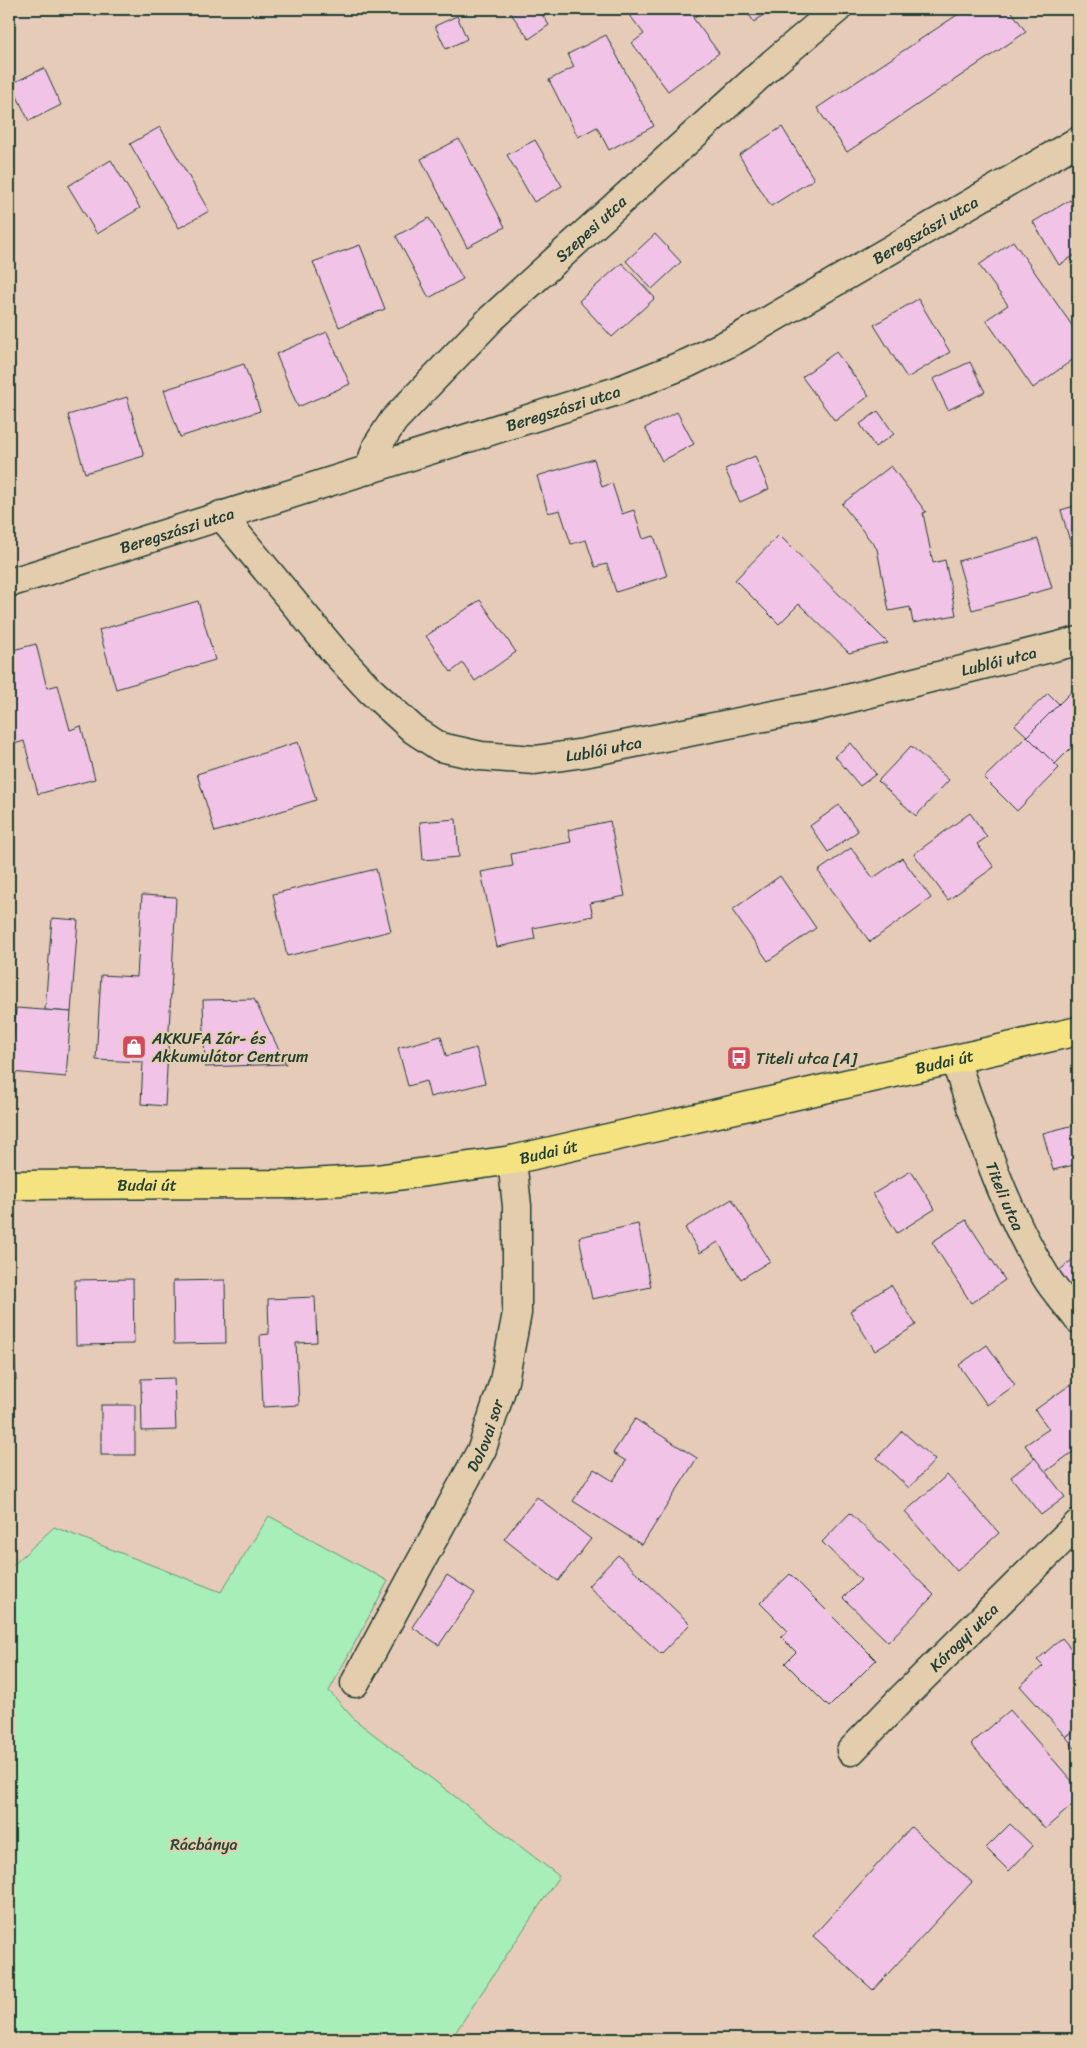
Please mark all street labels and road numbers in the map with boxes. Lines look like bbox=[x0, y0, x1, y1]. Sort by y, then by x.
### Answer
street label: Szepesi utca bbox=[548, 187, 634, 269]
street label: Beregszászi utca bbox=[866, 187, 984, 272]
street label: Beregszászi utca bbox=[502, 376, 624, 440]
street label: Beregszászi utca bbox=[116, 498, 238, 562]
street label: Lublói utca bbox=[958, 637, 1040, 684]
street label: Lublói utca bbox=[564, 727, 644, 770]
street label: Budai út bbox=[912, 1041, 977, 1082]
street label: Budai út bbox=[516, 1131, 581, 1172]
street label: Titeli utca bbox=[978, 1157, 1033, 1236]
street label: Budai út bbox=[117, 1170, 177, 1199]
street label: Dolovai sor bbox=[458, 1394, 512, 1477]
street label: Kórogyi utca bbox=[922, 1596, 1005, 1679]

